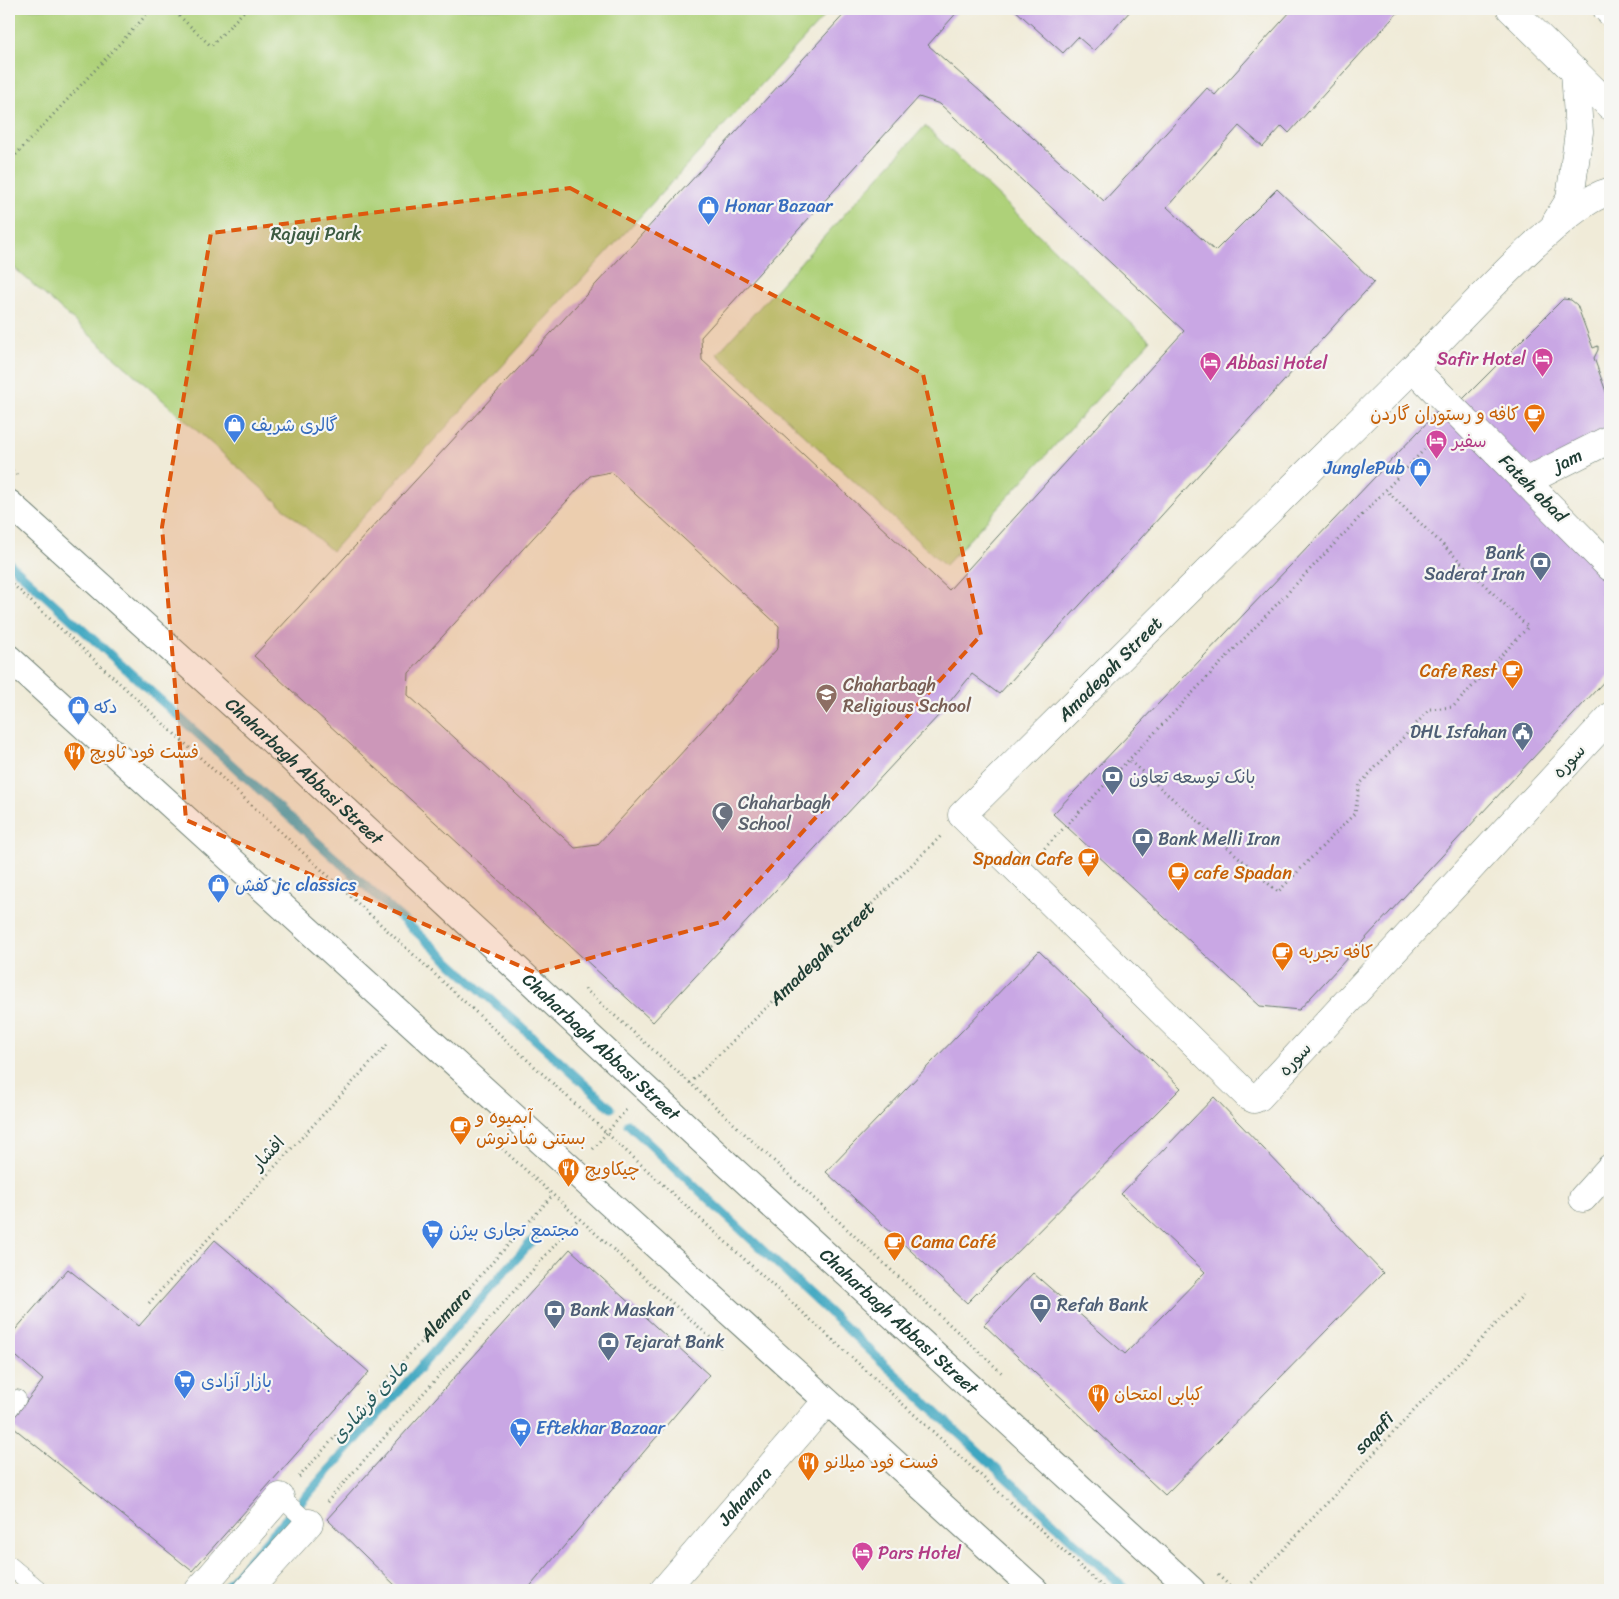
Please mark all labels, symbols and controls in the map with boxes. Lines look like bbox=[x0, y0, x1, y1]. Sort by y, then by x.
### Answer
place label: Honar Bazaar bbox=[725, 190, 834, 222]
shop icon: Honar Bazaar bbox=[697, 194, 721, 225]
park label: Rajayi Park bbox=[271, 218, 362, 250]
place label: Safir Hotel bbox=[1437, 343, 1527, 375]
place label: Abbasi Hotel bbox=[1225, 347, 1328, 379]
hotel icon: Safir Hotel bbox=[1530, 347, 1554, 378]
hotel icon: Abbasi Hotel bbox=[1198, 351, 1222, 382]
place label: کافه و رستوران گاردن bbox=[1370, 398, 1519, 430]
cafe icon: کافه و رستوران گاردن bbox=[1523, 402, 1547, 433]
place label: گالری شریف bbox=[251, 409, 338, 441]
shop icon: گالری شریف bbox=[223, 413, 247, 444]
place label: سفیر bbox=[1450, 425, 1487, 457]
hotel icon: سفیر bbox=[1424, 429, 1448, 460]
street label: jam bbox=[1544, 439, 1588, 483]
street label: Fateh abad bbox=[1491, 446, 1576, 531]
place label: JunglePub bbox=[1323, 452, 1405, 484]
shop icon: JunglePub bbox=[1409, 456, 1433, 487]
place label: Bank Saderat Iran bbox=[1424, 537, 1525, 590]
bank icon: Bank Saderat Iran bbox=[1529, 551, 1553, 582]
street label: Amadegah Street bbox=[1049, 609, 1170, 730]
place label: Cafe Rest bbox=[1420, 655, 1498, 687]
cafe icon: Cafe Rest bbox=[1501, 659, 1525, 690]
place label: Chaharbagh Religious School bbox=[843, 669, 972, 722]
school or university icon: Chaharbagh Religious School bbox=[815, 683, 839, 714]
street label: Chaharbagh Abbasi Street bbox=[218, 689, 392, 854]
place label: دکه bbox=[94, 691, 117, 723]
shop icon: دکه bbox=[66, 695, 90, 726]
place label: DHL Isfahan bbox=[1410, 716, 1507, 748]
public building icon: DHL Isfahan bbox=[1511, 720, 1535, 751]
place label: فست فود ثاویچ bbox=[90, 736, 199, 768]
street label: سوره bbox=[1544, 736, 1594, 786]
restaurant icon: فست فود ثاویچ bbox=[62, 740, 86, 771]
place label: بانک توسعه تعاون bbox=[1129, 761, 1256, 793]
bank icon: بانک توسعه تعاون bbox=[1101, 765, 1125, 796]
place label: Chaharbagh School bbox=[738, 787, 831, 840]
mosque icon: Chaharbagh School bbox=[710, 801, 734, 832]
place label: Bank Melli Iran bbox=[1158, 823, 1280, 855]
bank icon: Bank Melli Iran bbox=[1130, 827, 1154, 858]
place label: Spadan Cafe bbox=[973, 843, 1073, 875]
cafe icon: Spadan Cafe bbox=[1077, 847, 1101, 878]
place label: cafe Spadan bbox=[1194, 857, 1292, 889]
cafe icon: cafe Spadan bbox=[1166, 861, 1190, 892]
place label: کفش jc classics bbox=[235, 869, 357, 901]
shop icon: کفش jc classics bbox=[207, 873, 231, 904]
street label: Amadegah Street bbox=[760, 893, 883, 1014]
place label: کافه تجربه bbox=[1299, 936, 1373, 968]
cafe icon: کافه تجربه bbox=[1271, 940, 1295, 971]
street label: Chaharbagh Abbasi Street bbox=[514, 965, 688, 1130]
street label: سوره bbox=[1270, 1034, 1320, 1084]
place label: آبمیوه و بستنی شادنوش bbox=[474, 1101, 586, 1154]
cafe icon: آبمیوه و بستنی شادنوش bbox=[448, 1115, 472, 1146]
street label: افشار bbox=[242, 1128, 293, 1179]
place label: چیکاویچ bbox=[585, 1153, 640, 1185]
restaurant icon: چیکاویچ bbox=[557, 1157, 581, 1188]
place label: مجتمع تجاری بیژن bbox=[449, 1214, 580, 1246]
supermarket icon: مجتمع تجاری بیژن bbox=[421, 1218, 445, 1249]
place label: Cama Café bbox=[911, 1226, 996, 1258]
cafe icon: Cama Café bbox=[883, 1230, 907, 1261]
street label: Chaharbagh Abbasi Street bbox=[812, 1240, 986, 1404]
street label: Alemara bbox=[411, 1279, 479, 1350]
place label: Refah Bank bbox=[1057, 1289, 1149, 1321]
bank icon: Refah Bank bbox=[1029, 1293, 1053, 1324]
place label: Bank Maskan bbox=[570, 1294, 675, 1326]
bank icon: Bank Maskan bbox=[542, 1298, 566, 1329]
place label: Tejarat Bank bbox=[624, 1326, 725, 1358]
bank icon: Tejarat Bank bbox=[596, 1330, 620, 1361]
water label: مادی فرشادی bbox=[322, 1352, 416, 1451]
place label: بازار آزادی bbox=[201, 1365, 272, 1397]
supermarket icon: بازار آزادی bbox=[173, 1369, 197, 1400]
place label: کبابی امتحان bbox=[1114, 1378, 1203, 1410]
restaurant icon: کبابی امتحان bbox=[1086, 1382, 1110, 1413]
street label: saqafi bbox=[1345, 1404, 1403, 1462]
place label: Eftekhar Bazaar bbox=[536, 1412, 667, 1444]
supermarket icon: Eftekhar Bazaar bbox=[508, 1416, 532, 1447]
place label: فست فود میلانو bbox=[823, 1446, 939, 1478]
restaurant icon: فست فود میلانو bbox=[797, 1450, 821, 1481]
street label: Jahanara bbox=[709, 1459, 780, 1534]
place label: Pars Hotel bbox=[878, 1537, 962, 1569]
hotel icon: Pars Hotel bbox=[850, 1541, 874, 1572]

